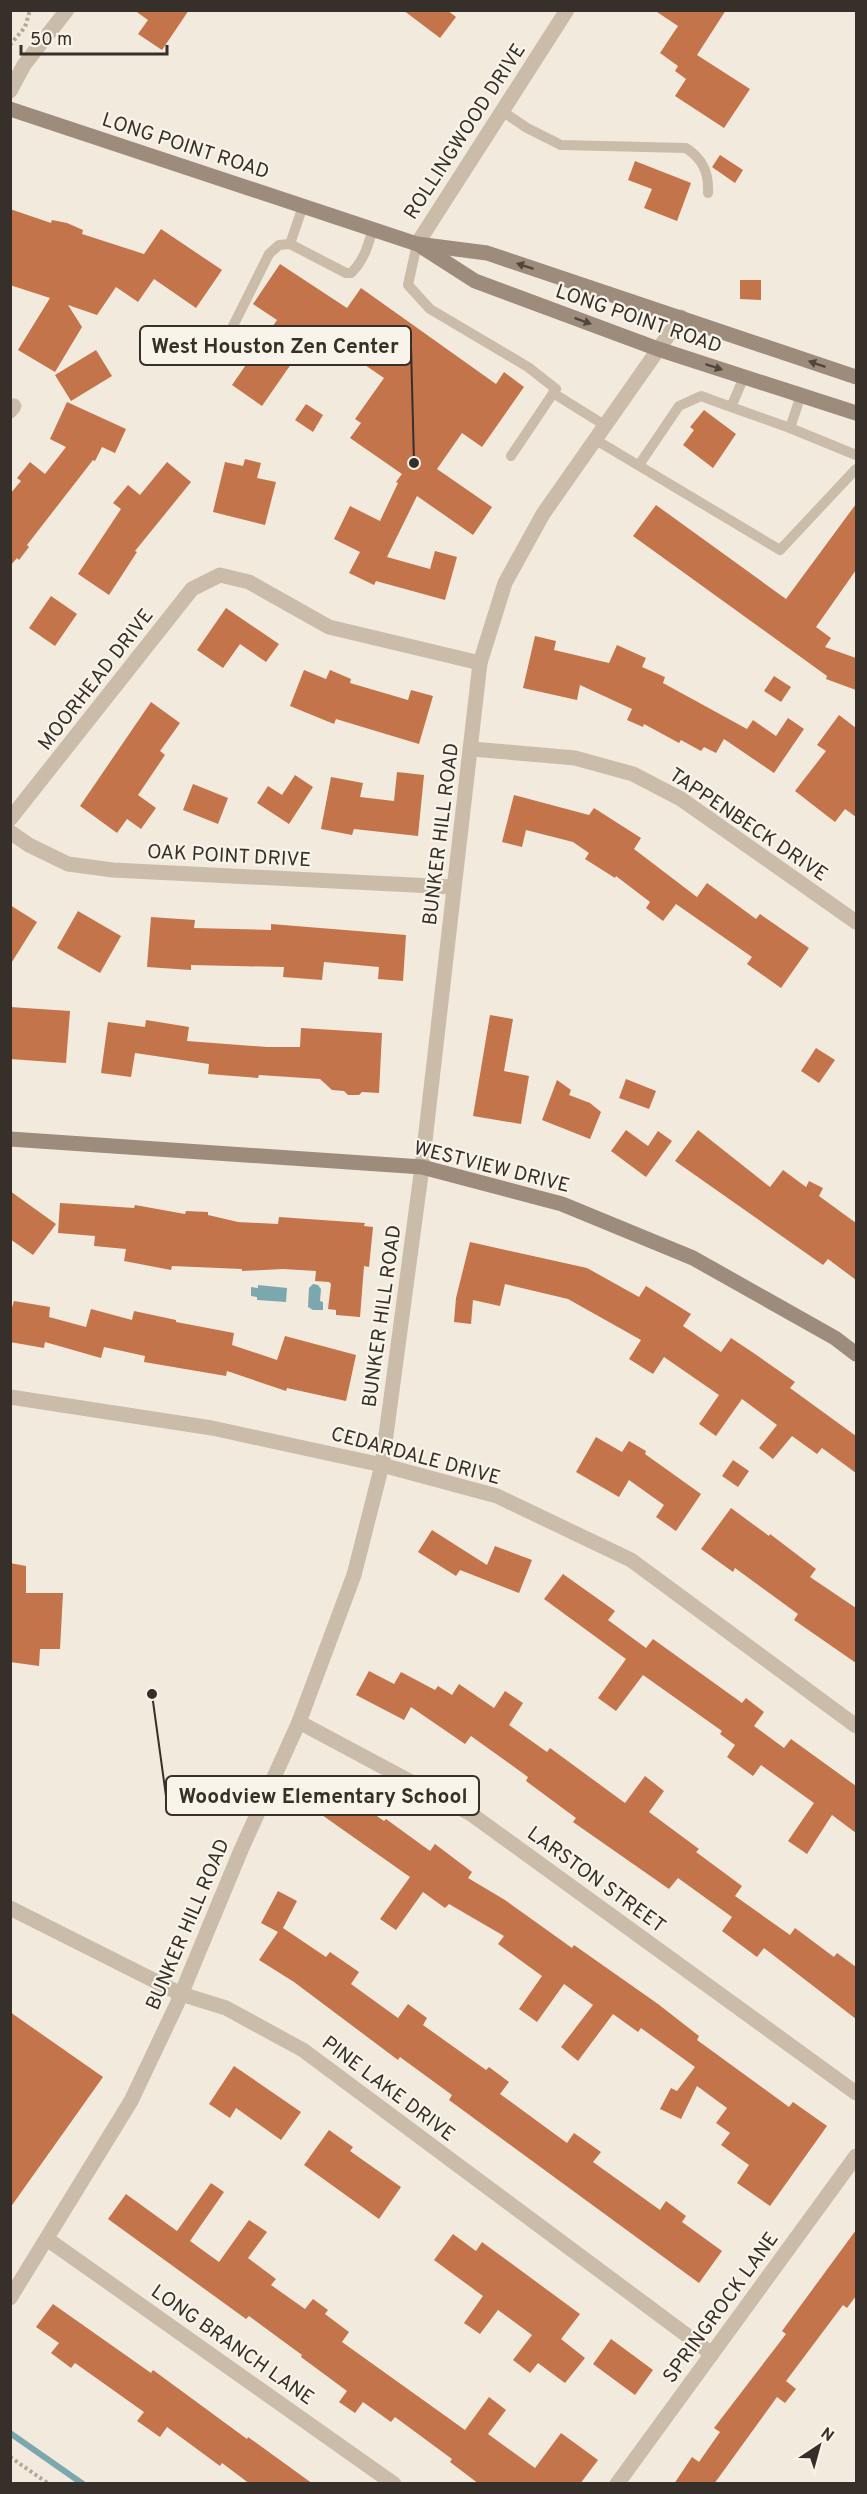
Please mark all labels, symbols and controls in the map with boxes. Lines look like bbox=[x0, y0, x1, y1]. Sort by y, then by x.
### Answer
scale bar bbox=[21, 18, 166, 56]
text: 50 m bbox=[30, 29, 72, 52]
street label: ROLLINGWOOD DRIVE bbox=[399, 39, 532, 225]
street label: LONG POINT ROAD bbox=[98, 108, 272, 186]
one-way arrow bbox=[516, 261, 534, 270]
street label: LONG POINT ROAD bbox=[552, 279, 725, 361]
one-way arrow bbox=[574, 317, 592, 327]
callout: West Houston Zen Center bbox=[140, 326, 411, 365]
text: West Houston Zen Center bbox=[151, 334, 399, 361]
one-way arrow bbox=[808, 358, 826, 368]
one-way arrow bbox=[705, 363, 723, 372]
street label: MOORHEAD DRIVE bbox=[33, 604, 160, 756]
street label: BUNKER HILL ROAD bbox=[418, 741, 466, 927]
street label: TAPPENBECK DRIVE bbox=[664, 763, 832, 888]
street label: OAK POINT DRIVE bbox=[146, 840, 312, 874]
street label: WESTVIEW DRIVE bbox=[411, 1136, 572, 1200]
street label: BUNKER HILL ROAD bbox=[357, 1223, 409, 1409]
street label: CEDARDALE DRIVE bbox=[328, 1422, 503, 1492]
callout: Woodview Elementary School bbox=[166, 1776, 479, 1815]
text: Woodview Elementary School bbox=[178, 1784, 468, 1811]
street label: LARSTON STREET bbox=[521, 1822, 670, 1940]
street label: BUNKER HILL ROAD bbox=[141, 1835, 237, 2014]
street label: PINE LAKE DRIVE bbox=[316, 2031, 460, 2148]
street label: SPRINGROCK LANE bbox=[658, 2227, 785, 2389]
street label: LONG BRANCH LANE bbox=[145, 2279, 319, 2412]
north arrow bbox=[789, 2416, 849, 2476]
text: N bbox=[816, 2424, 837, 2447]

